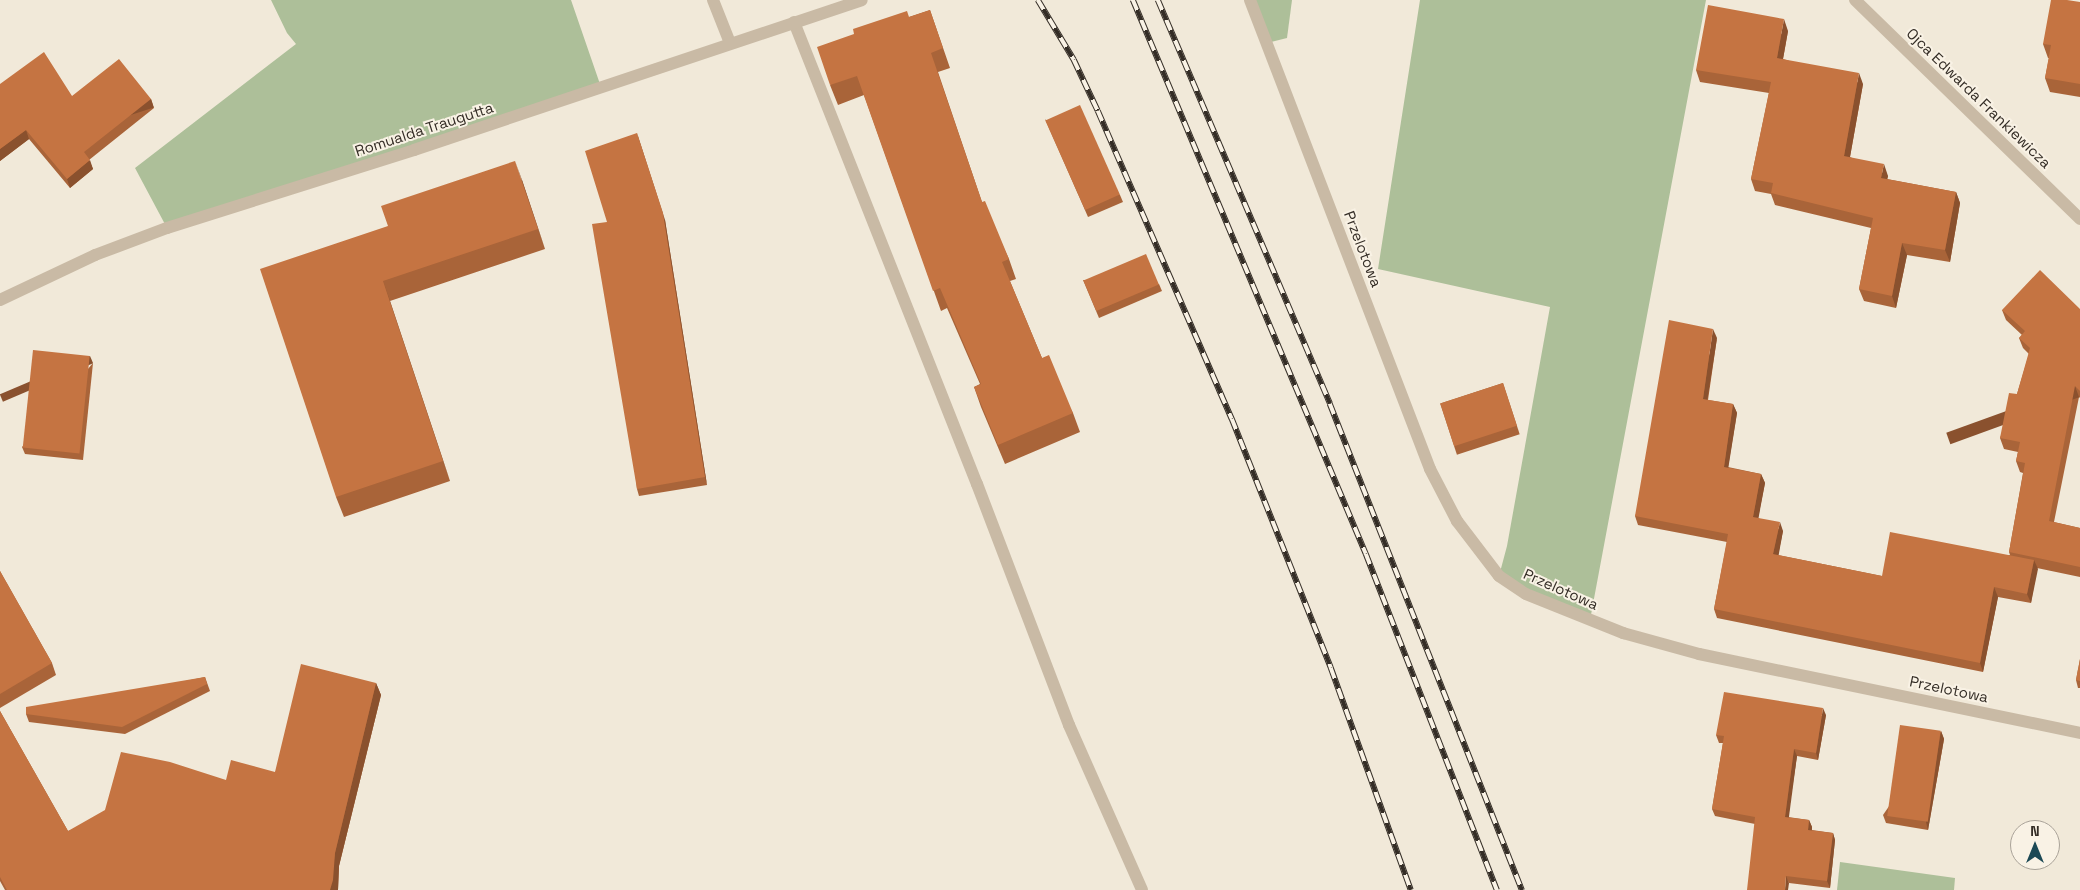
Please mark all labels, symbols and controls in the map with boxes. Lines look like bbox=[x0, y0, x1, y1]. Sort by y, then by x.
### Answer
street label: Ojca Edwarda Frankiewicza bbox=[1903, 24, 2055, 172]
street label: Romualda Traugutta bbox=[352, 98, 496, 160]
street label: Przelotowa bbox=[1340, 208, 1386, 290]
street label: Przelotowa bbox=[1521, 565, 1601, 613]
street label: Przelotowa bbox=[1908, 672, 1990, 706]
north arrow bbox=[2010, 820, 2060, 870]
text: N bbox=[2030, 822, 2040, 840]

